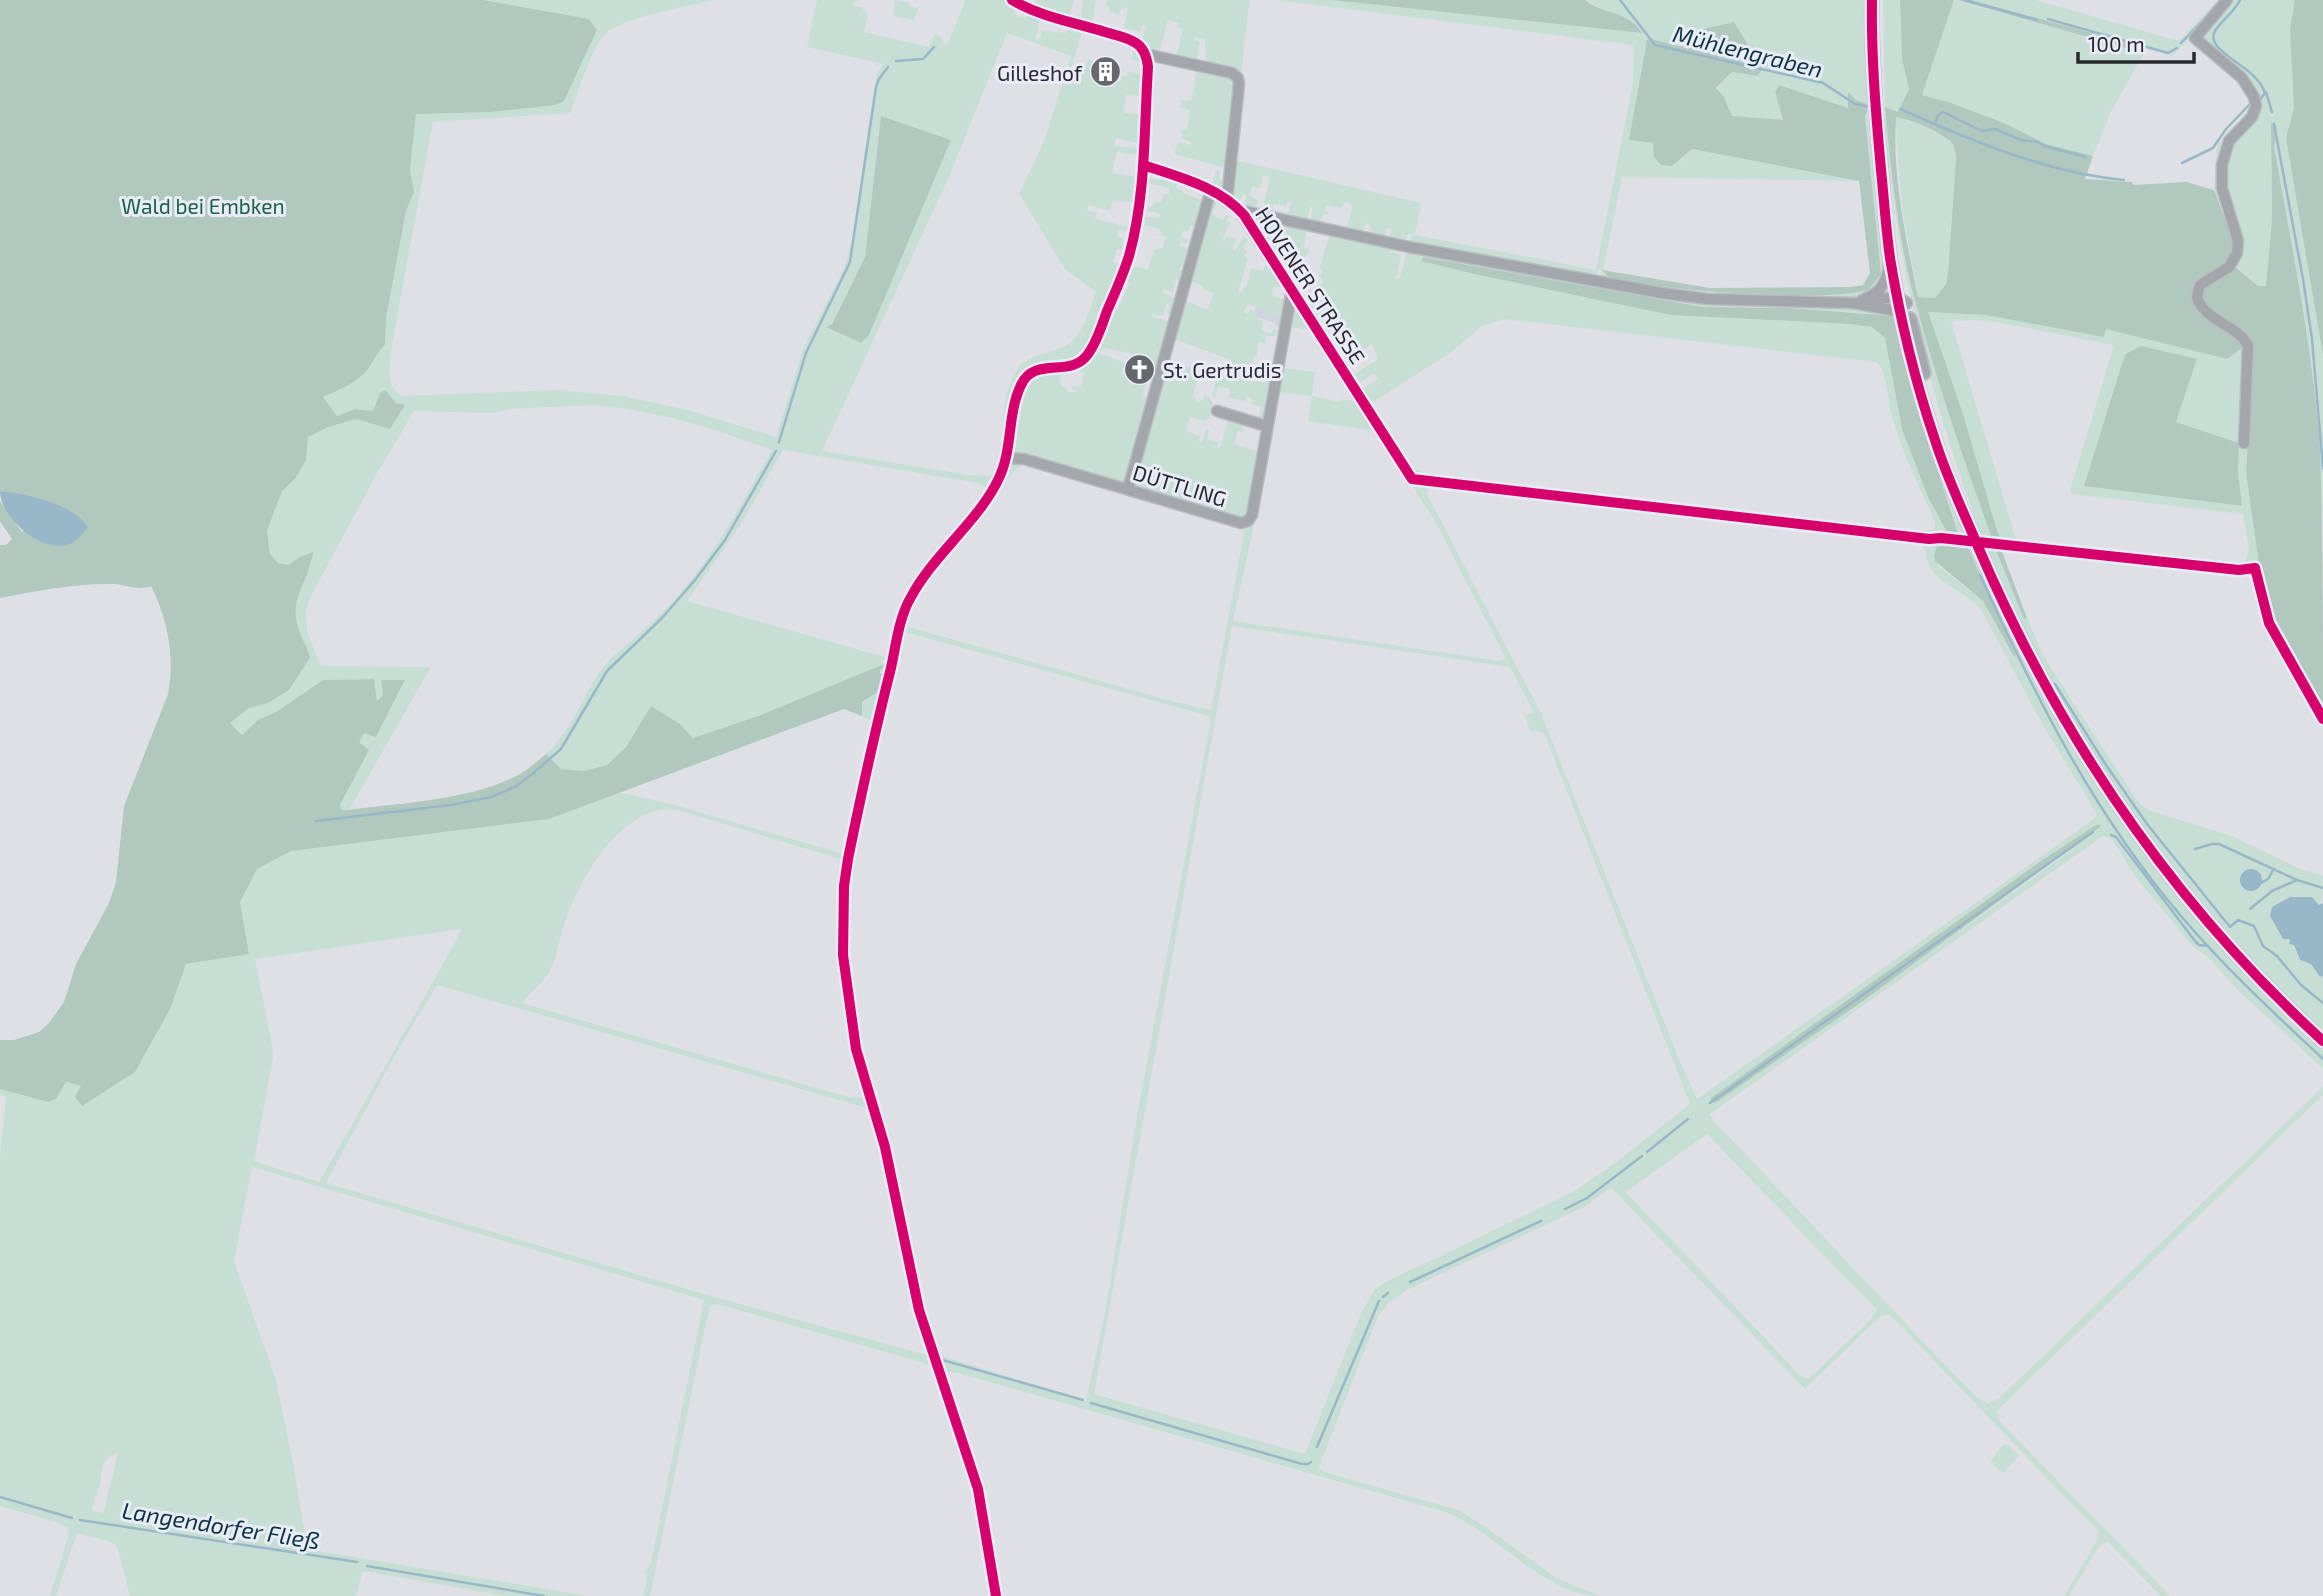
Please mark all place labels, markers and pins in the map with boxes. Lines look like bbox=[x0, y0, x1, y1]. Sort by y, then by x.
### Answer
building icon: Gilleshof bbox=[1088, 55, 1122, 89]
place label: Gilleshof bbox=[997, 60, 1083, 85]
church icon: St. Gertrudis bbox=[1123, 352, 1157, 386]
place label: St. Gertrudis bbox=[1163, 357, 1281, 382]

